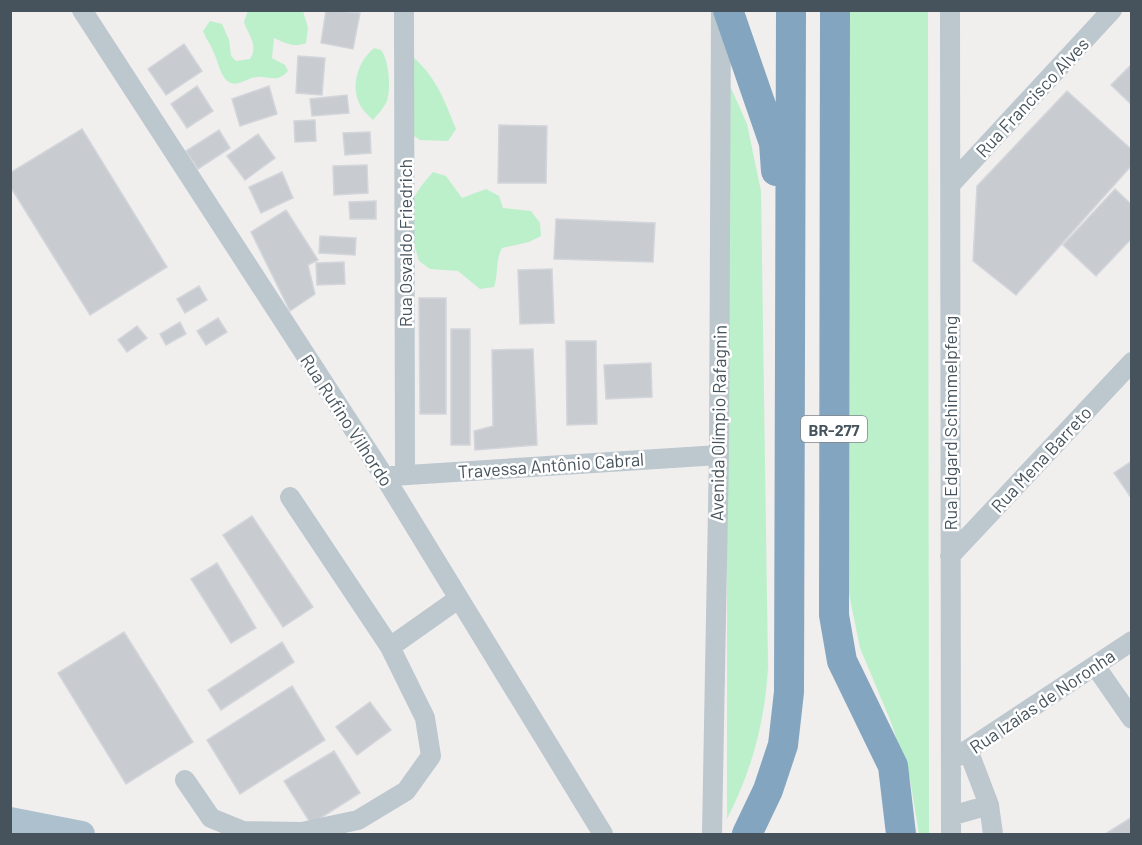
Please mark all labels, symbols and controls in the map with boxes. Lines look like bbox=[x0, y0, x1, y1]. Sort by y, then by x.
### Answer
street label: Rua Francisco Alves bbox=[971, 33, 1093, 161]
street label: Rua Osvaldo Friedrich bbox=[394, 159, 416, 327]
street label: Rua Edgard Schimmelpfeng bbox=[939, 316, 961, 530]
street label: Avenida Olímpio Rafagnin bbox=[705, 325, 731, 521]
street label: Rua Rufino Vilhordo bbox=[296, 350, 398, 490]
street label: Rua Mena Barreto bbox=[986, 401, 1096, 517]
road number: BR-277 bbox=[801, 416, 867, 442]
street label: Travessa Antônio Cabral bbox=[457, 448, 645, 482]
street label: Rua Izaías de Noronha bbox=[965, 644, 1119, 758]

